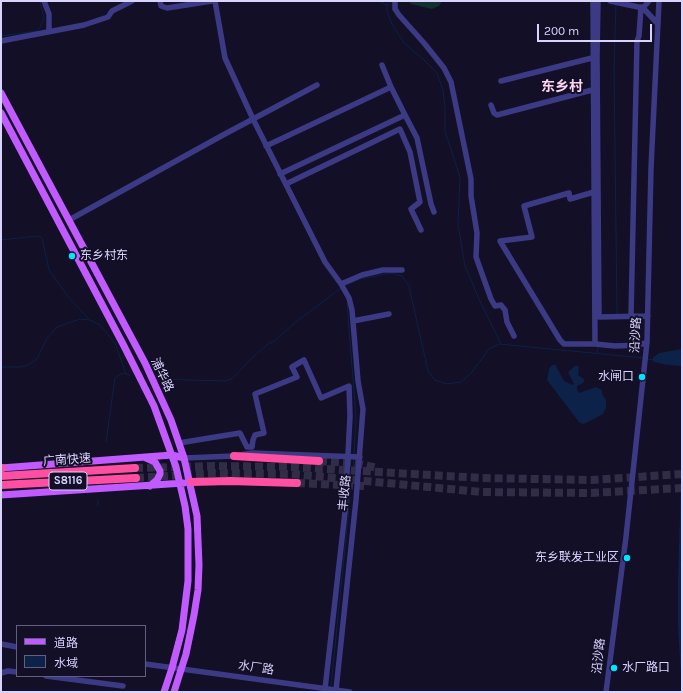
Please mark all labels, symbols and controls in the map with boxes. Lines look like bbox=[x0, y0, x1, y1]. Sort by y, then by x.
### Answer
scale bar bbox=[539, 16, 654, 42]
text: 200 m bbox=[544, 24, 579, 38]
district label: 东乡村 bbox=[541, 79, 583, 95]
place label: 东乡村东 bbox=[80, 249, 128, 263]
marker: 东乡村东 bbox=[67, 251, 77, 261]
street label: 沿沙路 bbox=[628, 317, 644, 353]
street label: 浦华路 bbox=[148, 356, 176, 394]
place label: 水闸口 bbox=[598, 370, 634, 384]
marker: 水闸口 bbox=[637, 372, 647, 382]
street label: 广南快速 bbox=[43, 451, 91, 469]
road number: S8116 bbox=[49, 472, 87, 490]
street label: 丰收路 bbox=[336, 474, 354, 512]
place label: 东乡联发工业区 bbox=[535, 551, 619, 565]
marker: 东乡联发工业区 bbox=[622, 553, 632, 563]
legend bbox=[16, 625, 146, 677]
text: 道路 bbox=[54, 636, 78, 650]
street label: 沿沙路 bbox=[590, 637, 608, 675]
text: 水域 bbox=[54, 656, 78, 670]
street label: 水厂路 bbox=[237, 658, 275, 678]
place label: 水厂路口 bbox=[622, 661, 670, 675]
marker: 水厂路口 bbox=[609, 663, 619, 673]

